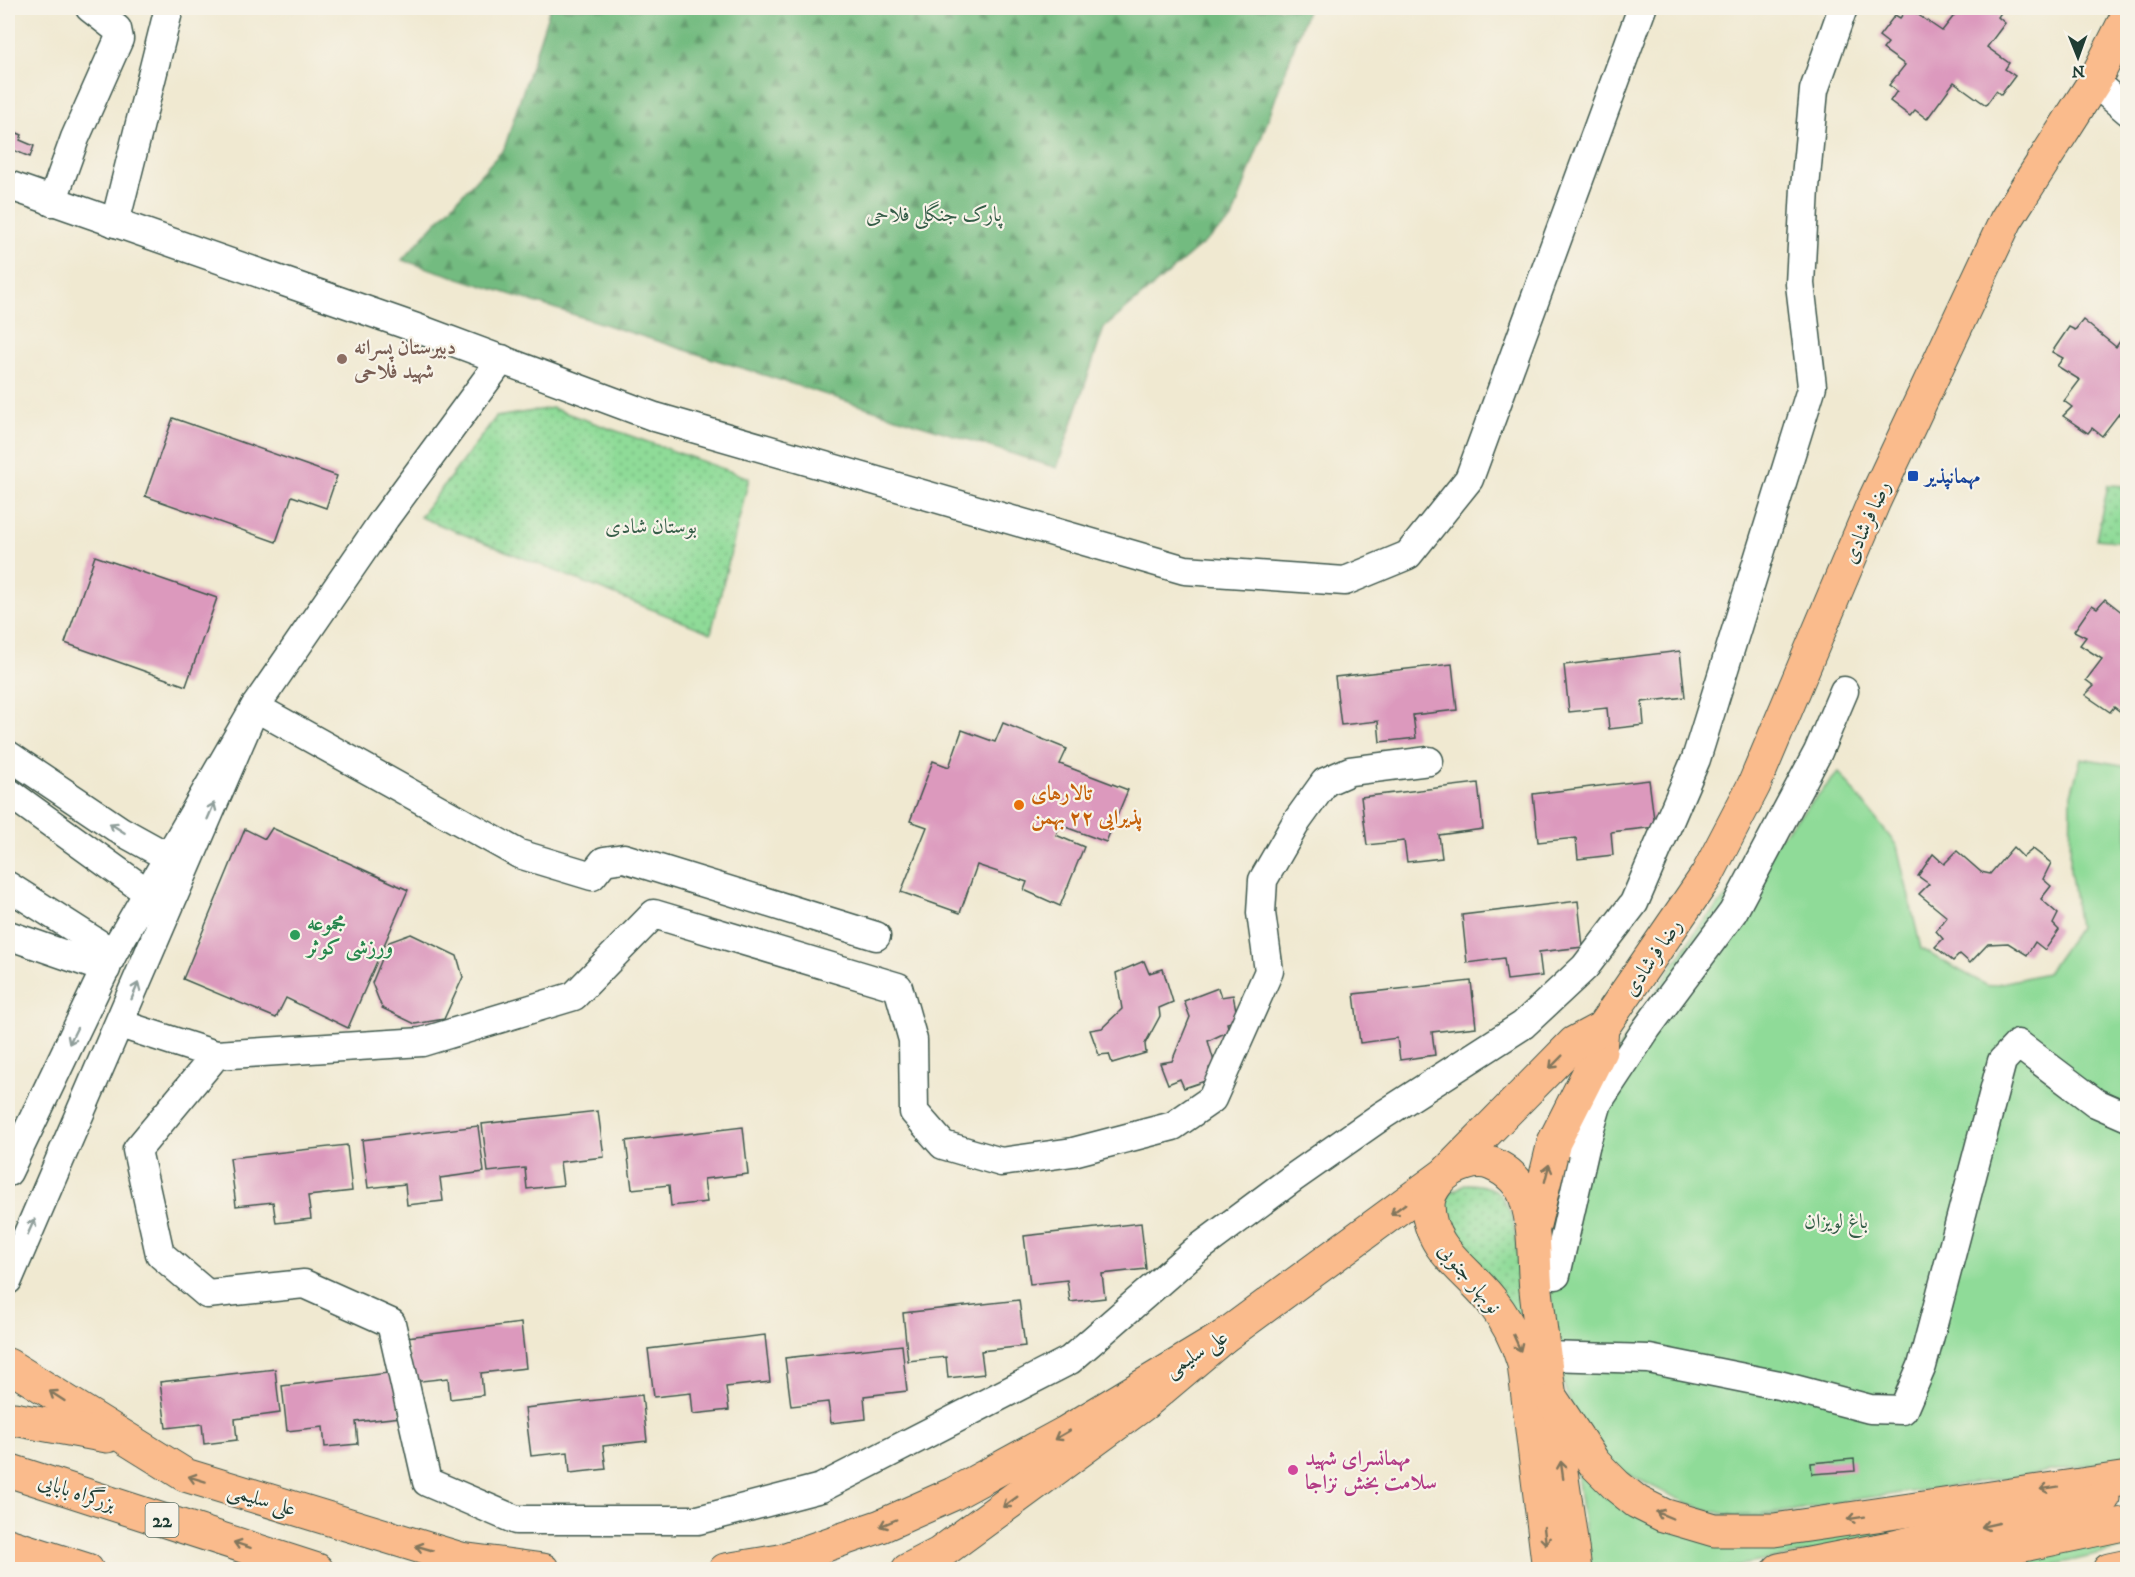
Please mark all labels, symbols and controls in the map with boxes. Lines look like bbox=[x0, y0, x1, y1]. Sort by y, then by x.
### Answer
north arrow bbox=[2048, 27, 2108, 87]
text: N bbox=[2072, 61, 2085, 81]
park label: پارک جنگلی فلاحی bbox=[866, 201, 1003, 230]
place label: دبیرستان پسرانه شهید فلاحی bbox=[353, 335, 456, 385]
marker: دبیرستان پسرانه شهید فلاحی bbox=[335, 352, 349, 366]
place label: مهمانپذیر bbox=[1923, 464, 1980, 490]
marker: مهمانپذیر bbox=[1906, 469, 1920, 483]
street label: رضا فرشادی bbox=[1837, 477, 1897, 568]
park label: بوستان شادی bbox=[605, 514, 697, 540]
place label: تالارهای پذیرایی ۲۲ بهمن bbox=[1031, 781, 1142, 832]
marker: تالارهای پذیرایی ۲۲ بهمن bbox=[1012, 798, 1026, 812]
one-way arrow bbox=[206, 803, 217, 821]
one-way arrow bbox=[109, 822, 126, 834]
place label: مجموعه ورزشی کوثر bbox=[305, 911, 393, 962]
street label: رضا فرشادی bbox=[1617, 914, 1688, 1001]
marker: مجموعه ورزشی کوثر bbox=[288, 928, 302, 942]
one-way arrow bbox=[129, 982, 141, 1000]
one-way arrow bbox=[67, 1027, 79, 1045]
one-way arrow bbox=[1548, 1055, 1563, 1070]
one-way arrow bbox=[1541, 1164, 1553, 1183]
one-way arrow bbox=[1390, 1202, 1406, 1215]
park label: باغ لویزان bbox=[1804, 1209, 1868, 1239]
one-way arrow bbox=[26, 1218, 37, 1237]
street label: نوبهار جنوبی bbox=[1431, 1238, 1507, 1320]
street label: علی سلیمی bbox=[1160, 1324, 1234, 1385]
one-way arrow bbox=[1511, 1334, 1523, 1352]
one-way arrow bbox=[49, 1390, 66, 1402]
one-way arrow bbox=[1054, 1429, 1071, 1441]
place label: مهمانسرای شهید سلامت بخش نزاجا bbox=[1305, 1446, 1437, 1496]
one-way arrow bbox=[1556, 1460, 1567, 1480]
marker: مهمانسرای شهید سلامت بخش نزاجا bbox=[1286, 1463, 1300, 1477]
street label: بزرگراه بابایی bbox=[35, 1466, 120, 1518]
one-way arrow bbox=[188, 1473, 207, 1484]
street label: علی سلیمی bbox=[224, 1477, 299, 1525]
one-way arrow bbox=[2039, 1483, 2059, 1494]
one-way arrow bbox=[1002, 1496, 1018, 1508]
road number: 22 bbox=[146, 1503, 178, 1537]
one-way arrow bbox=[1656, 1509, 1674, 1520]
one-way arrow bbox=[1847, 1512, 1866, 1523]
one-way arrow bbox=[880, 1518, 898, 1529]
one-way arrow bbox=[1980, 1520, 1999, 1532]
one-way arrow bbox=[1540, 1525, 1551, 1545]
one-way arrow bbox=[233, 1539, 252, 1550]
one-way arrow bbox=[415, 1542, 434, 1553]

